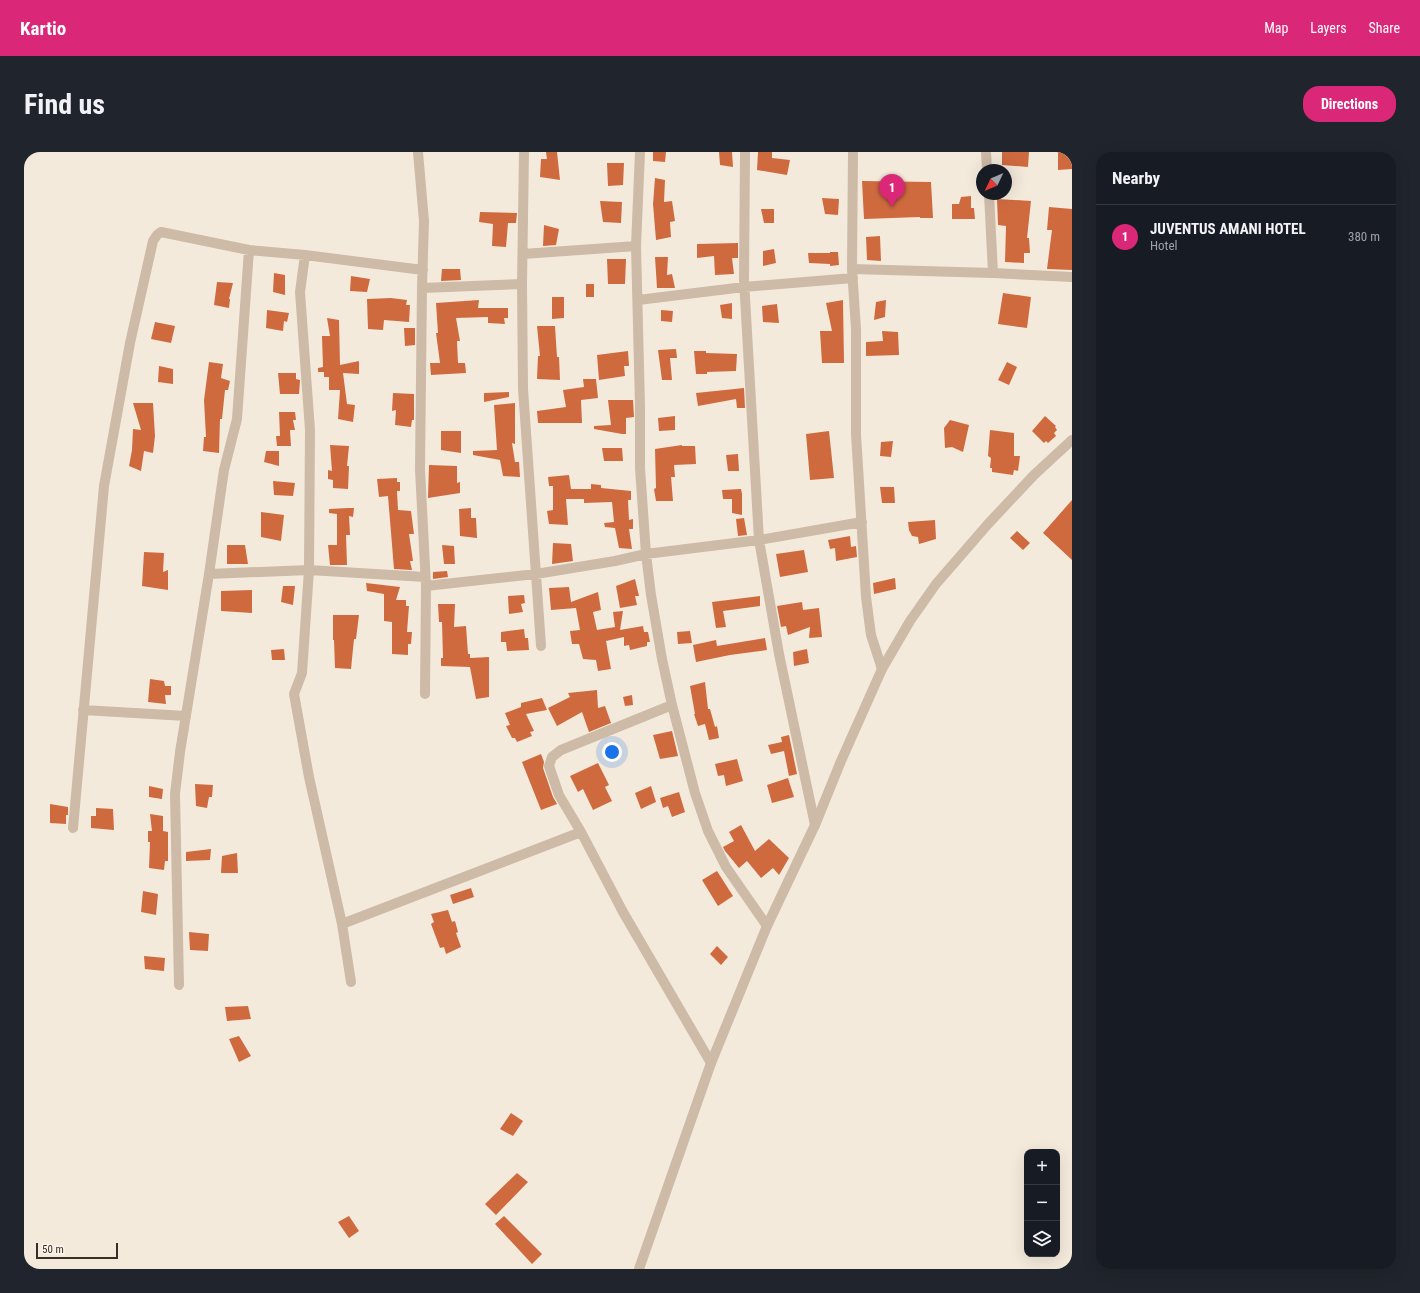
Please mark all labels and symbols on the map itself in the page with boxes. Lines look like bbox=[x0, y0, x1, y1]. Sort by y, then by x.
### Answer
north arrow bbox=[976, 164, 1012, 200]
pin: 1 bbox=[879, 174, 905, 207]
your location bbox=[602, 742, 622, 762]
scale bar bbox=[36, 1241, 118, 1260]

